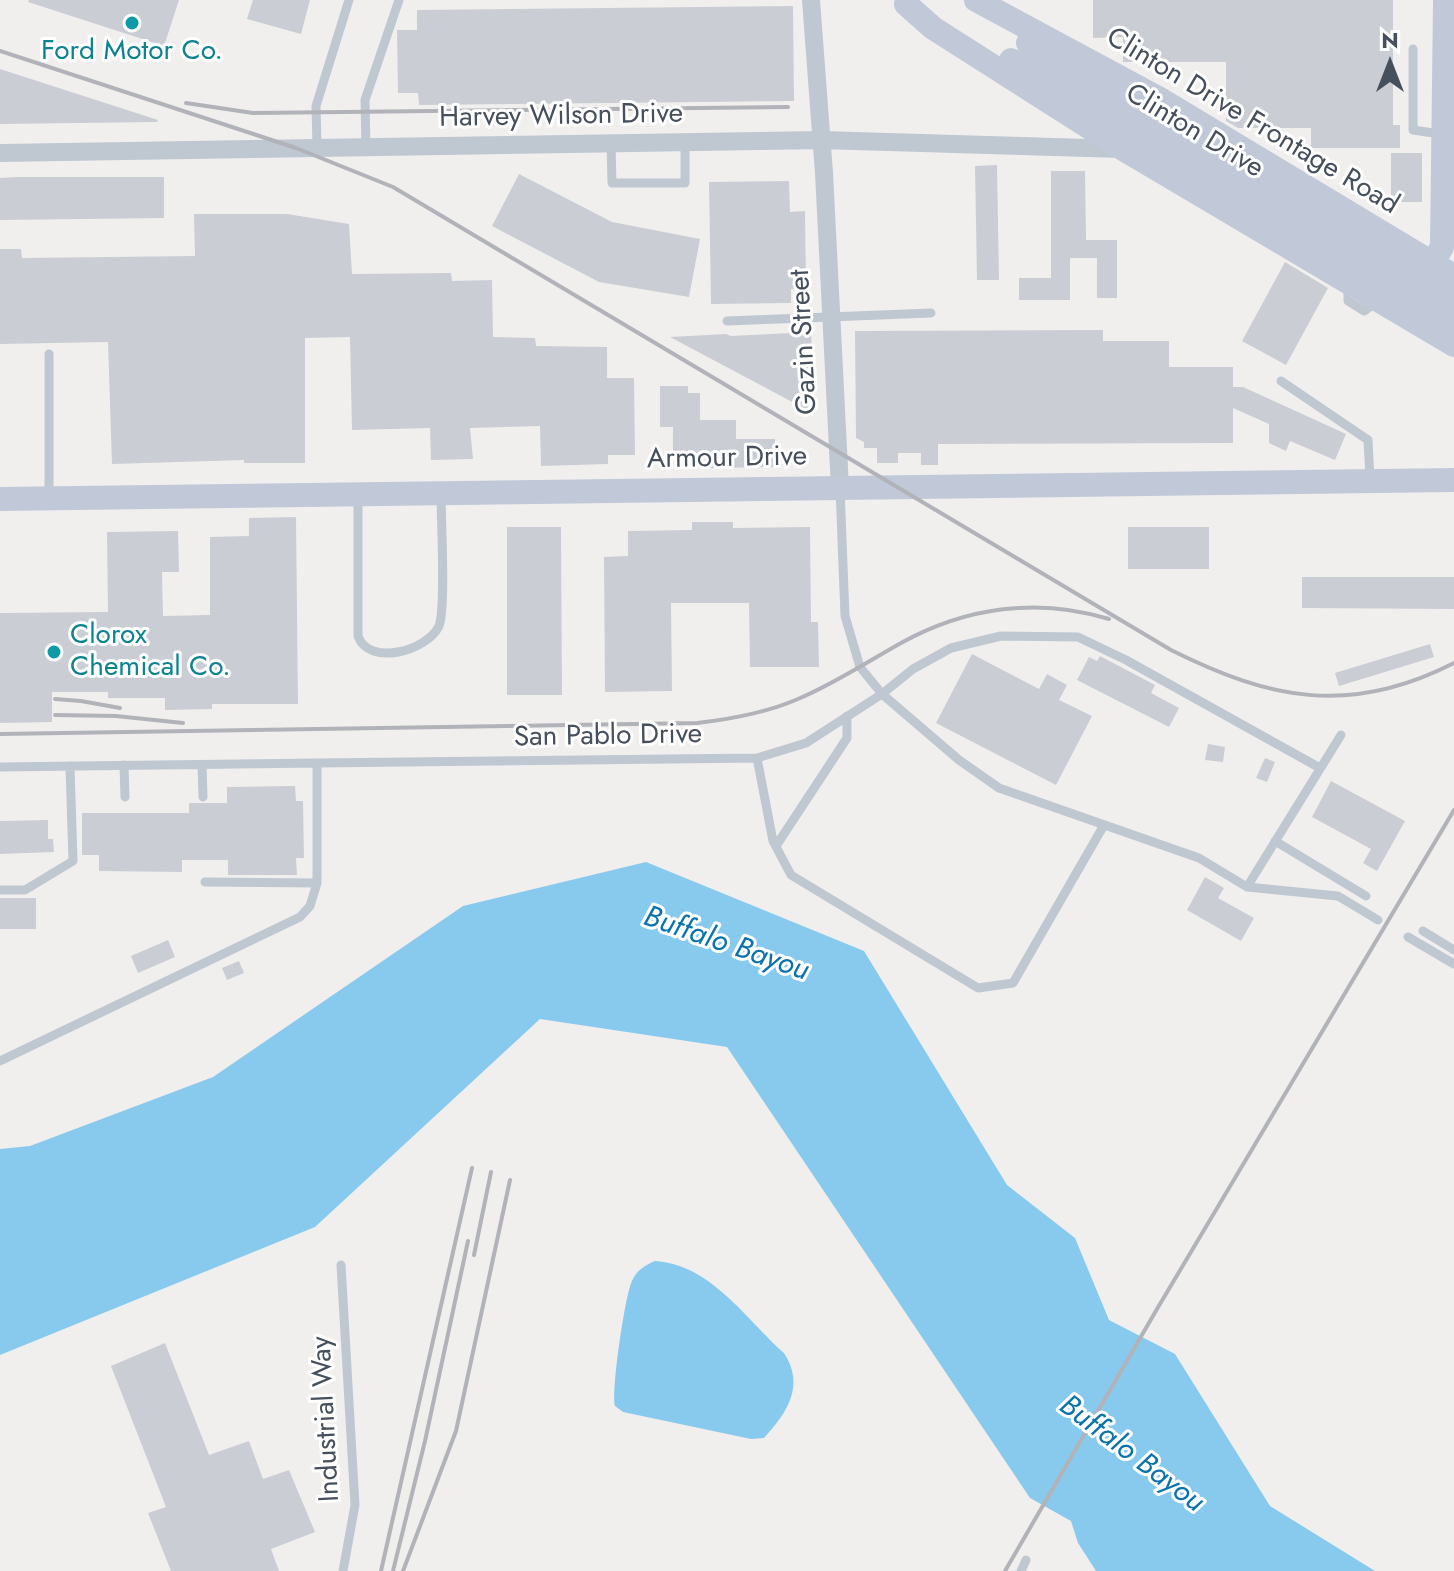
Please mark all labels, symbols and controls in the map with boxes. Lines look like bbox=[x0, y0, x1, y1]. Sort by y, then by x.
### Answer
marker: Ford Motor Co. bbox=[123, 14, 141, 32]
street label: Clinton Drive Frontage Road bbox=[1100, 21, 1404, 223]
north arrow bbox=[1350, 24, 1430, 104]
text: N bbox=[1381, 24, 1399, 56]
place label: Ford Motor Co. bbox=[41, 35, 223, 69]
street label: Clinton Drive bbox=[1119, 78, 1269, 186]
street label: Harvey Wilson Drive bbox=[439, 98, 683, 136]
street label: Gazin Street bbox=[784, 269, 826, 415]
street label: Armour Drive bbox=[647, 441, 807, 477]
place label: Clorox Chemical Co. bbox=[70, 619, 231, 685]
marker: Clorox Chemical Co. bbox=[45, 643, 63, 661]
street label: San Pablo Drive bbox=[514, 719, 702, 755]
water label: Buffalo Bayou bbox=[639, 900, 813, 990]
street label: Industrial Way bbox=[306, 1335, 348, 1503]
water label: Buffalo Bayou bbox=[1051, 1389, 1211, 1521]

